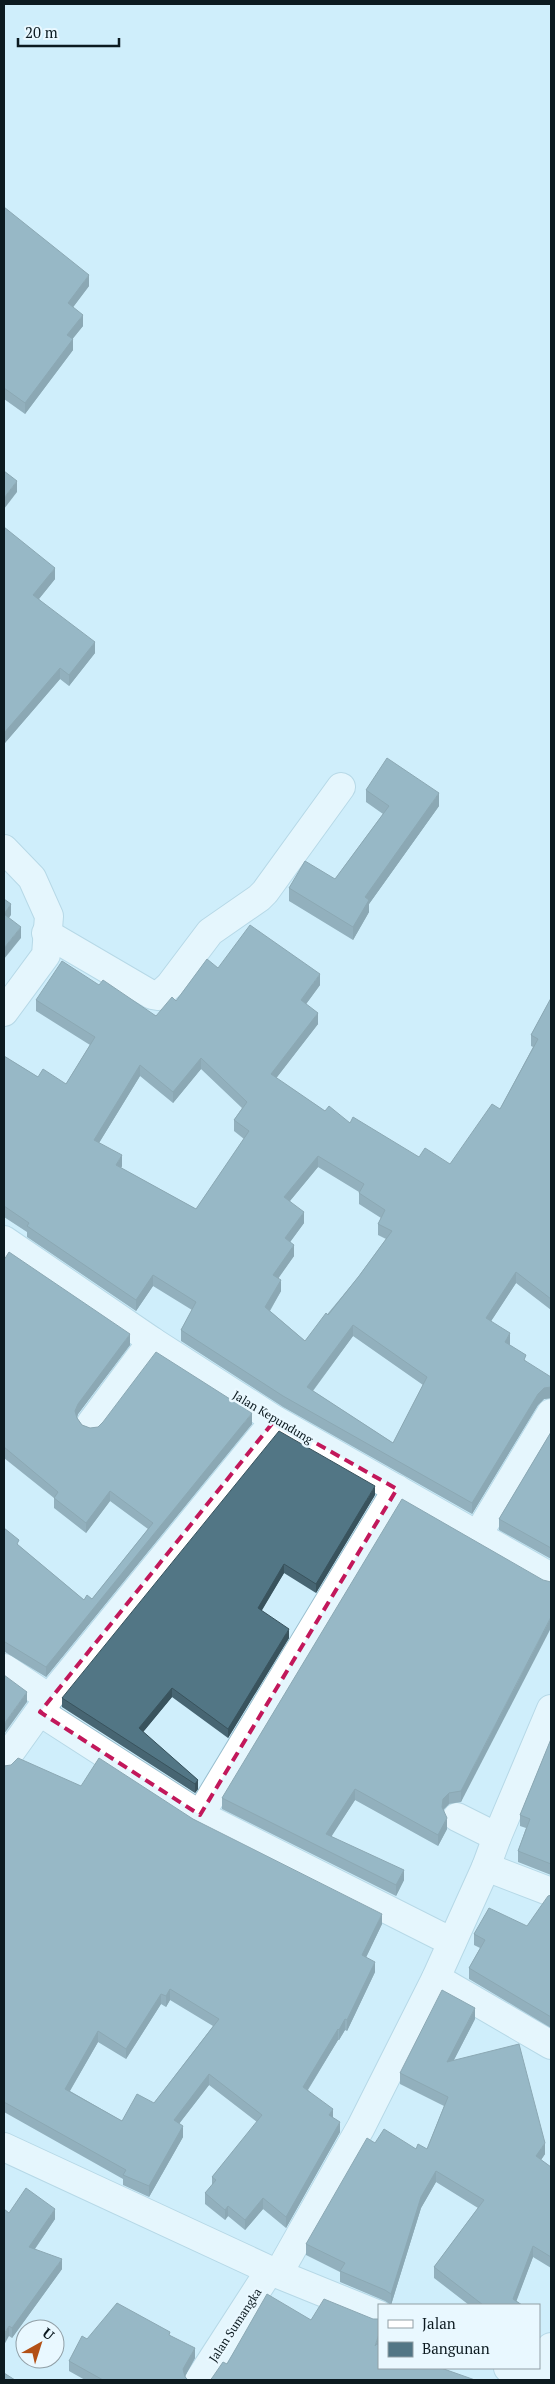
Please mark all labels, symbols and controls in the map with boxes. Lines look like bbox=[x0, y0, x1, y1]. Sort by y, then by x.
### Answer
scale bar bbox=[18, 15, 119, 47]
text: 20 m bbox=[25, 22, 58, 42]
street label: Jalan Kepundung bbox=[230, 1387, 316, 1447]
street label: Jalan Sumangka bbox=[205, 2285, 265, 2365]
legend bbox=[378, 2304, 540, 2369]
text: Jalan bbox=[422, 2313, 456, 2333]
north arrow bbox=[15, 2319, 65, 2369]
text: U bbox=[39, 2323, 58, 2344]
text: Bangunan bbox=[422, 2338, 490, 2358]

